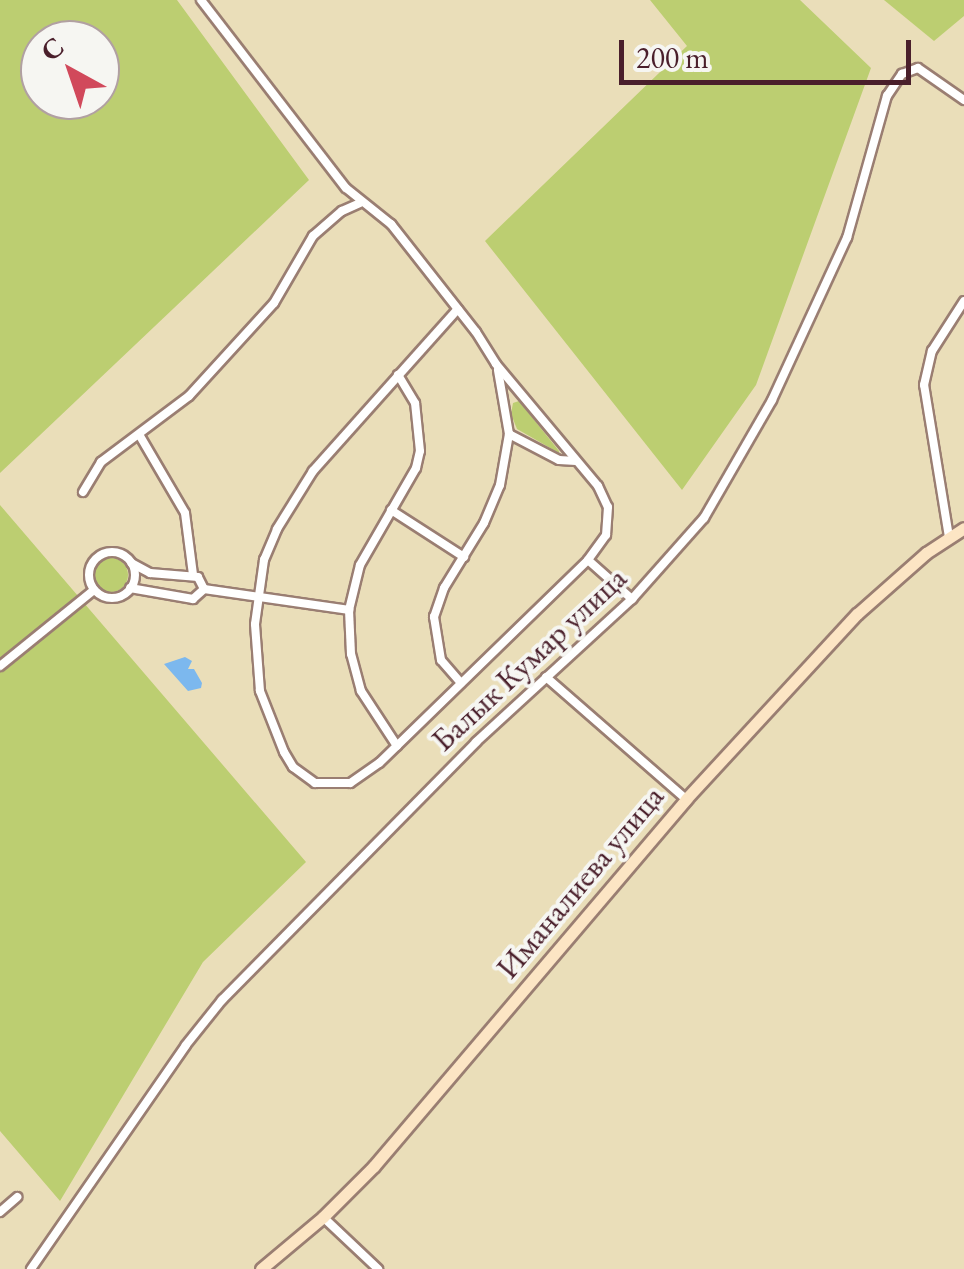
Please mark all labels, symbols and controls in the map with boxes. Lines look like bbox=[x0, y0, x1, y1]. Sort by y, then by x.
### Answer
north arrow bbox=[20, 20, 120, 120]
scale bar bbox=[624, 20, 916, 82]
text: С bbox=[33, 28, 71, 69]
text: 200 m bbox=[636, 38, 709, 77]
street label: Балык Кумар улица bbox=[424, 559, 634, 759]
street label: Иманалиева улица bbox=[488, 778, 672, 986]

